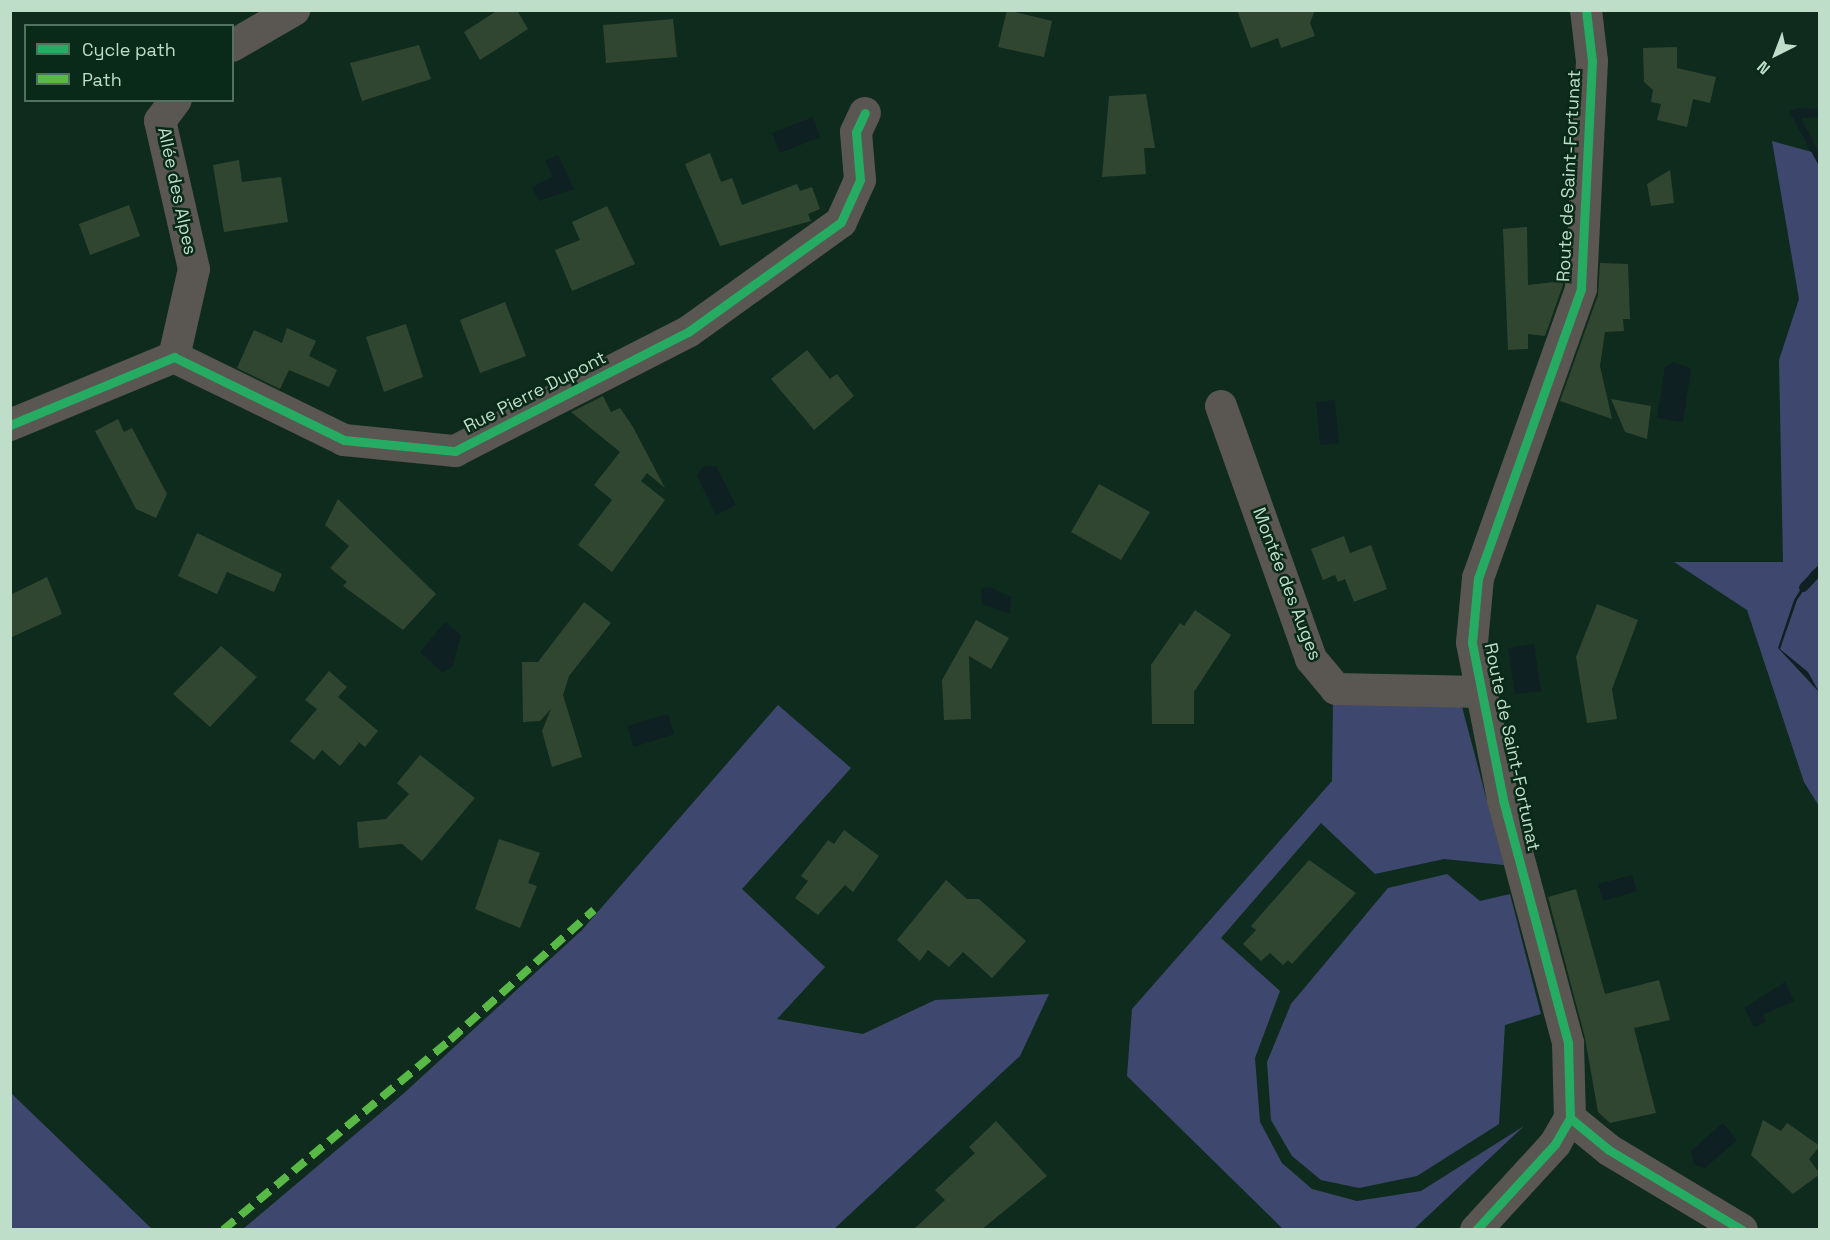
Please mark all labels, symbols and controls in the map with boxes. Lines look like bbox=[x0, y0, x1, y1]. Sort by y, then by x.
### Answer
legend bbox=[24, 24, 234, 102]
north arrow bbox=[1746, 24, 1806, 84]
text: Cycle path bbox=[82, 38, 176, 61]
text: N bbox=[1753, 56, 1775, 79]
text: Path bbox=[82, 68, 122, 91]
street label: Route de Saint-Fortunat bbox=[1553, 69, 1585, 283]
street label: Allée des Alpes bbox=[153, 125, 201, 257]
street label: Rue Pierre Dupont bbox=[460, 347, 610, 437]
street label: Montée des Auges bbox=[1248, 505, 1326, 663]
street label: Route de Saint-Fortunat bbox=[1479, 641, 1545, 853]

